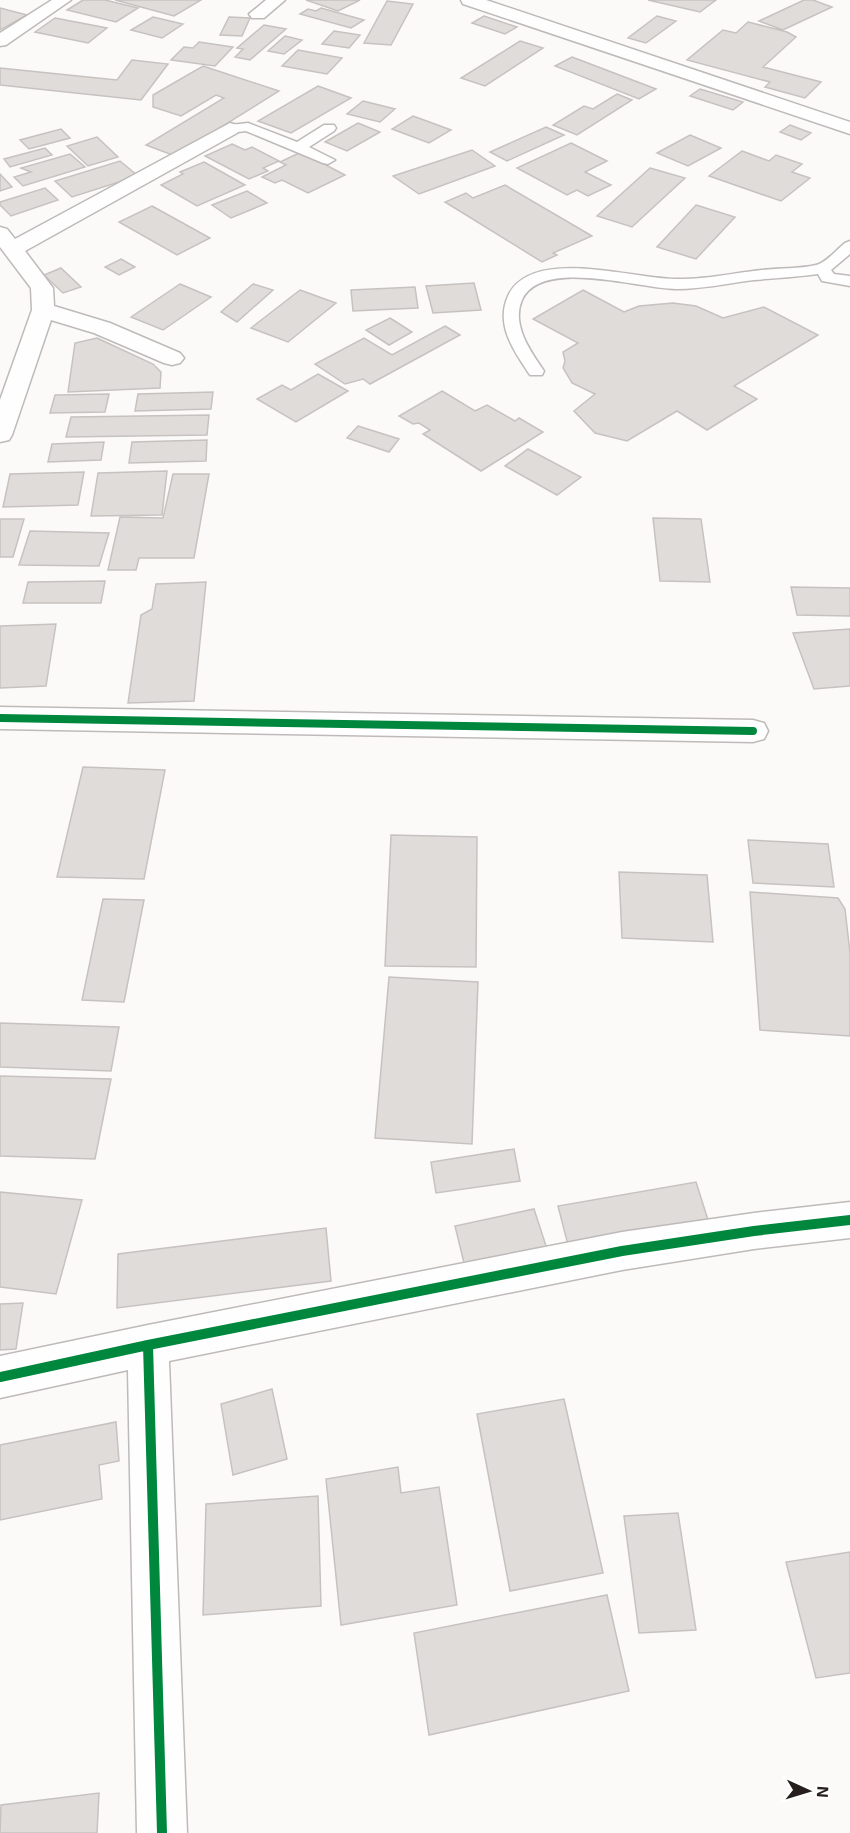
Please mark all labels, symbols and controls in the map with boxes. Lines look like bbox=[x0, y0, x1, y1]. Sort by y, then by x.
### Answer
north arrow bbox=[778, 1761, 838, 1821]
text: N bbox=[814, 1786, 833, 1799]

